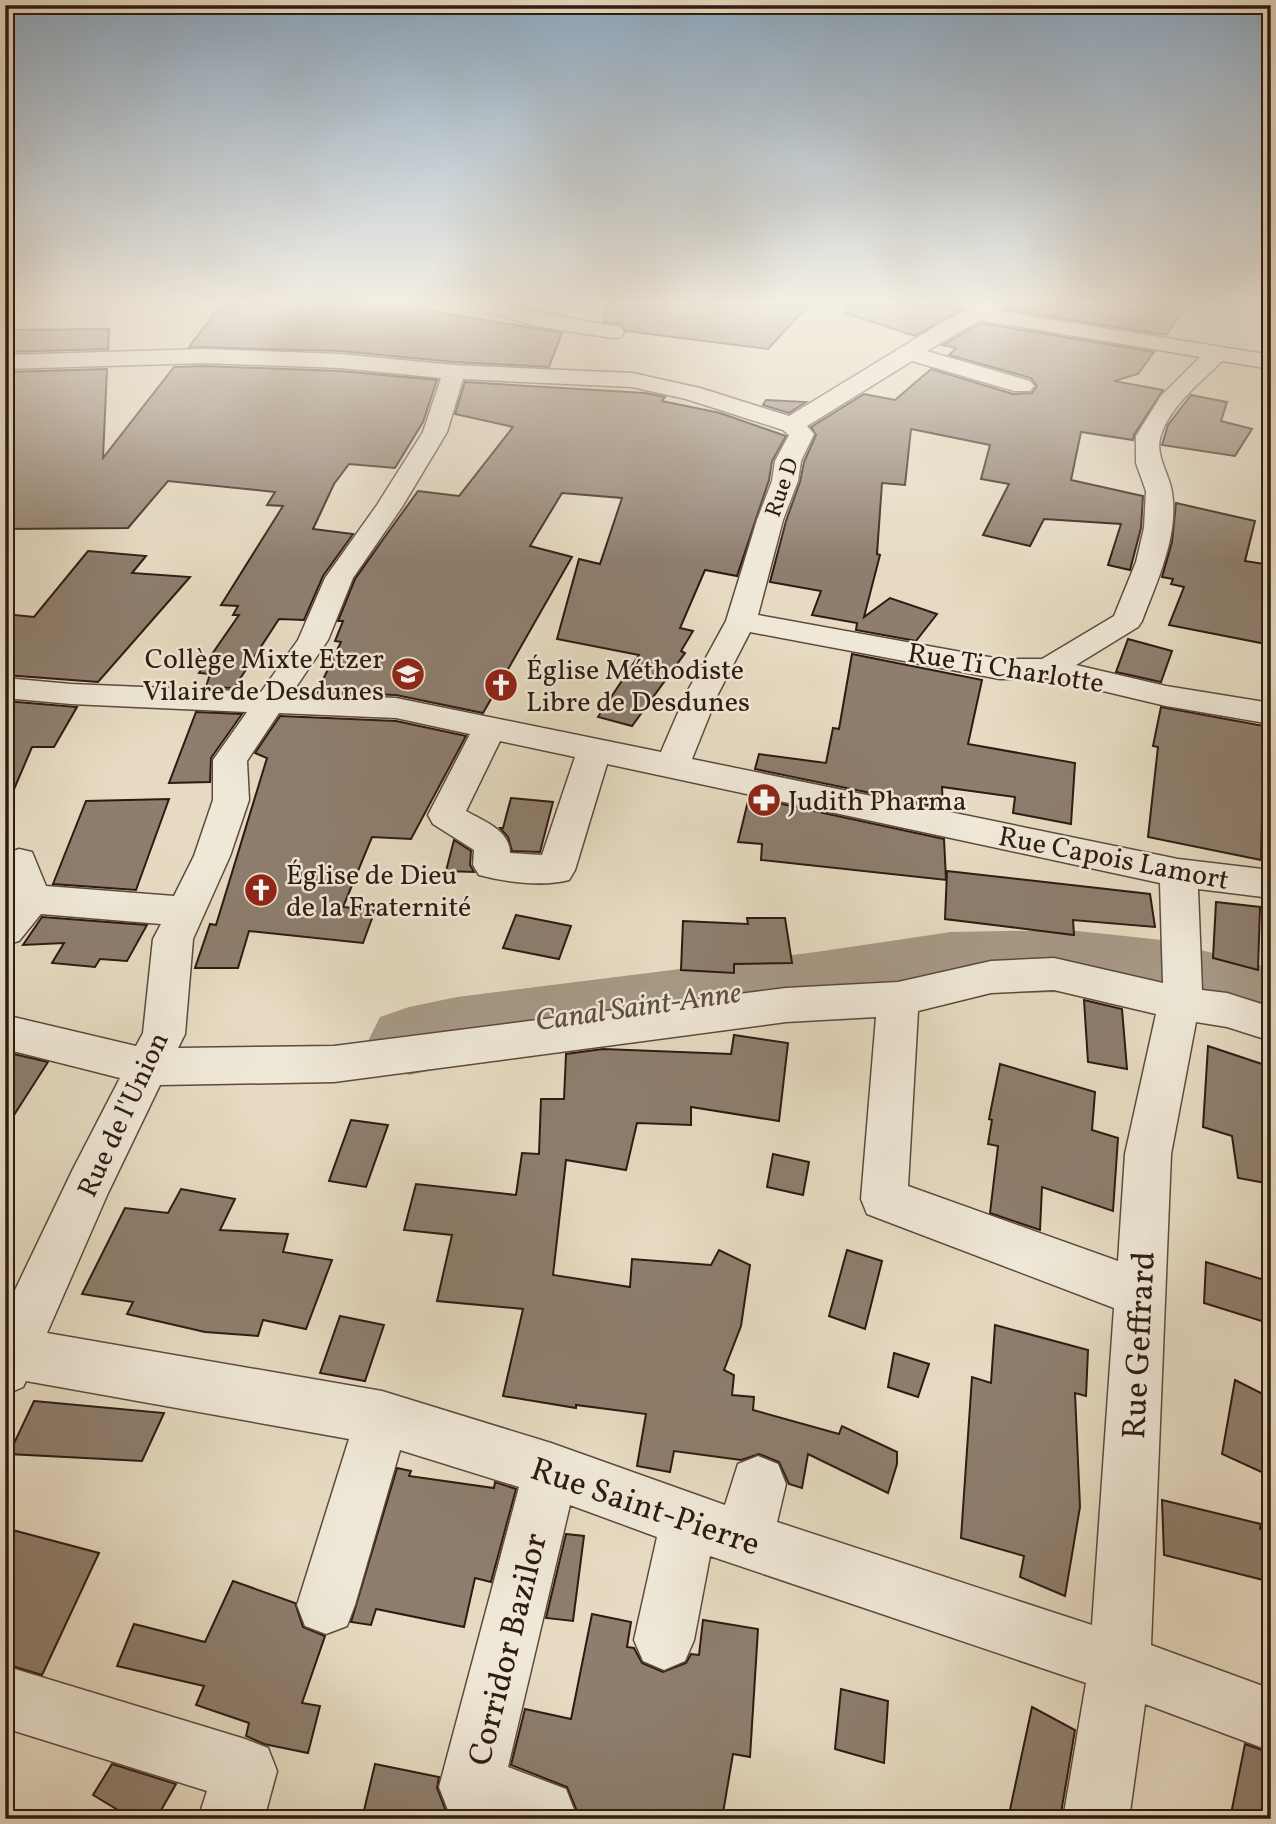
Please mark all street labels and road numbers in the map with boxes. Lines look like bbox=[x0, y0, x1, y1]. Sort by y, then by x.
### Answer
street label: Rue D bbox=[758, 454, 808, 522]
street label: Rue Ti Charlotte bbox=[905, 635, 1107, 704]
street label: Rue Capois Lamort bbox=[995, 818, 1232, 901]
street label: Rue de l'Union bbox=[69, 1026, 180, 1204]
street label: Rue Geffrard bbox=[1113, 1250, 1169, 1440]
street label: Rue Saint-Pierre bbox=[524, 1448, 765, 1570]
street label: Corridor Bazilor bbox=[459, 1529, 561, 1771]

